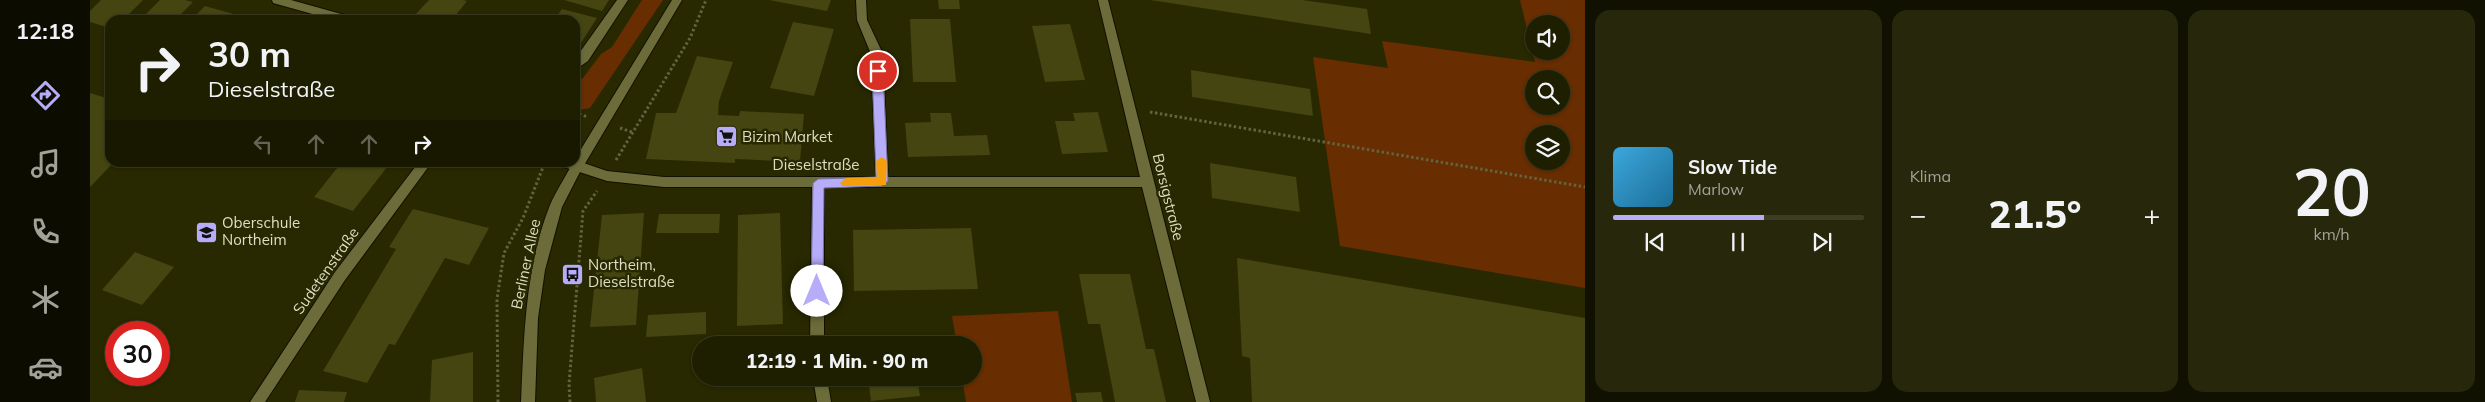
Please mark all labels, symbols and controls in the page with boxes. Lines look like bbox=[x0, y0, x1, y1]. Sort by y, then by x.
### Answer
map controls bbox=[1525, 15, 1570, 170]
button: sound bbox=[1525, 15, 1570, 60]
text: 12:18 bbox=[16, 17, 74, 45]
text: 30 m bbox=[208, 32, 291, 76]
icon: right bbox=[125, 35, 190, 100]
pin bbox=[857, 50, 899, 92]
icon: arrive bbox=[864, 57, 892, 85]
button: search bbox=[1525, 70, 1570, 115]
text: Dieselstraße bbox=[208, 75, 335, 103]
icon: directions bbox=[28, 78, 63, 113]
supermarket icon: Bizim Market bbox=[714, 125, 738, 149]
button: layers bbox=[1525, 125, 1570, 170]
place label: Bizim Market bbox=[742, 127, 832, 146]
icon: left bbox=[249, 130, 277, 158]
icon: ahead bbox=[302, 130, 330, 158]
icon: ahead bbox=[355, 130, 383, 158]
icon: right bbox=[408, 130, 436, 158]
icon: music bbox=[28, 146, 63, 181]
street label: Borsigstraße bbox=[1149, 151, 1188, 242]
text: 20 bbox=[2293, 151, 2371, 232]
street label: Dieselstraße bbox=[773, 155, 859, 174]
text: Slow Tide bbox=[1688, 155, 1777, 179]
text: Klima bbox=[1910, 166, 1951, 186]
text: Marlow bbox=[1688, 179, 1744, 199]
text: 21.5° bbox=[1989, 190, 2081, 238]
text: − bbox=[1910, 197, 1926, 232]
text: + bbox=[2144, 197, 2160, 232]
place label: Oberschule Northeim bbox=[222, 213, 300, 249]
icon: phone bbox=[28, 214, 63, 249]
street label: Berliner Allee bbox=[507, 217, 544, 311]
school or university icon: Oberschule Northeim bbox=[194, 220, 218, 244]
street label: Sudetenstraße bbox=[289, 224, 363, 318]
text: km/h bbox=[2314, 224, 2350, 244]
icon: previous bbox=[1641, 228, 1669, 256]
icon: pause bbox=[1724, 228, 1752, 256]
icon: next bbox=[1808, 228, 1836, 256]
place label: Northeim, Dieselstraße bbox=[588, 255, 675, 291]
bus stop icon: Northeim, Dieselstraße bbox=[560, 262, 584, 286]
position arrow bbox=[790, 264, 842, 316]
icon: climate bbox=[28, 282, 63, 317]
speed limit sign: 30 bbox=[105, 321, 170, 386]
text: 12:19 · 1 Min. · 90 m bbox=[746, 349, 928, 373]
icon: car bbox=[28, 350, 63, 385]

